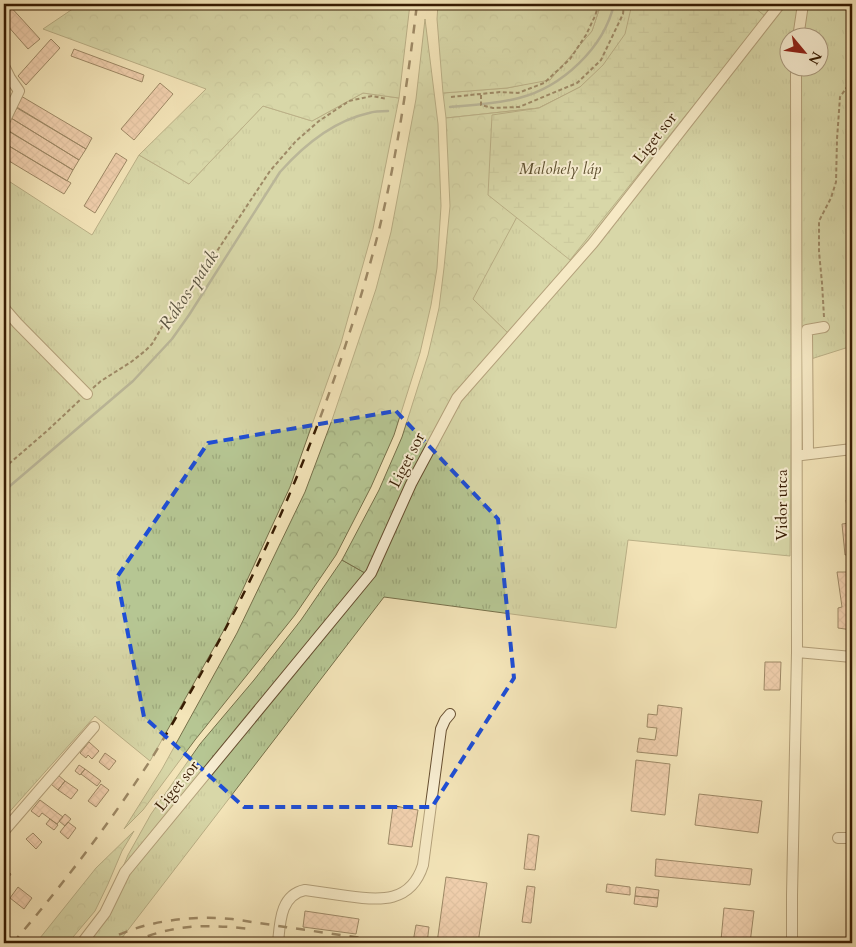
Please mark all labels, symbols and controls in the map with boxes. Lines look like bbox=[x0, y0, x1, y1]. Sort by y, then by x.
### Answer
north arrow bbox=[778, 28, 828, 78]
text: N bbox=[804, 48, 826, 68]
street label: Liget sor bbox=[628, 108, 682, 168]
park label: Malohely láp bbox=[519, 158, 602, 180]
water label: Rákos-patak bbox=[153, 245, 225, 335]
street label: Liget sor bbox=[384, 428, 430, 492]
street label: Vidor utca bbox=[771, 469, 793, 541]
street label: Liget sor bbox=[150, 756, 204, 816]

